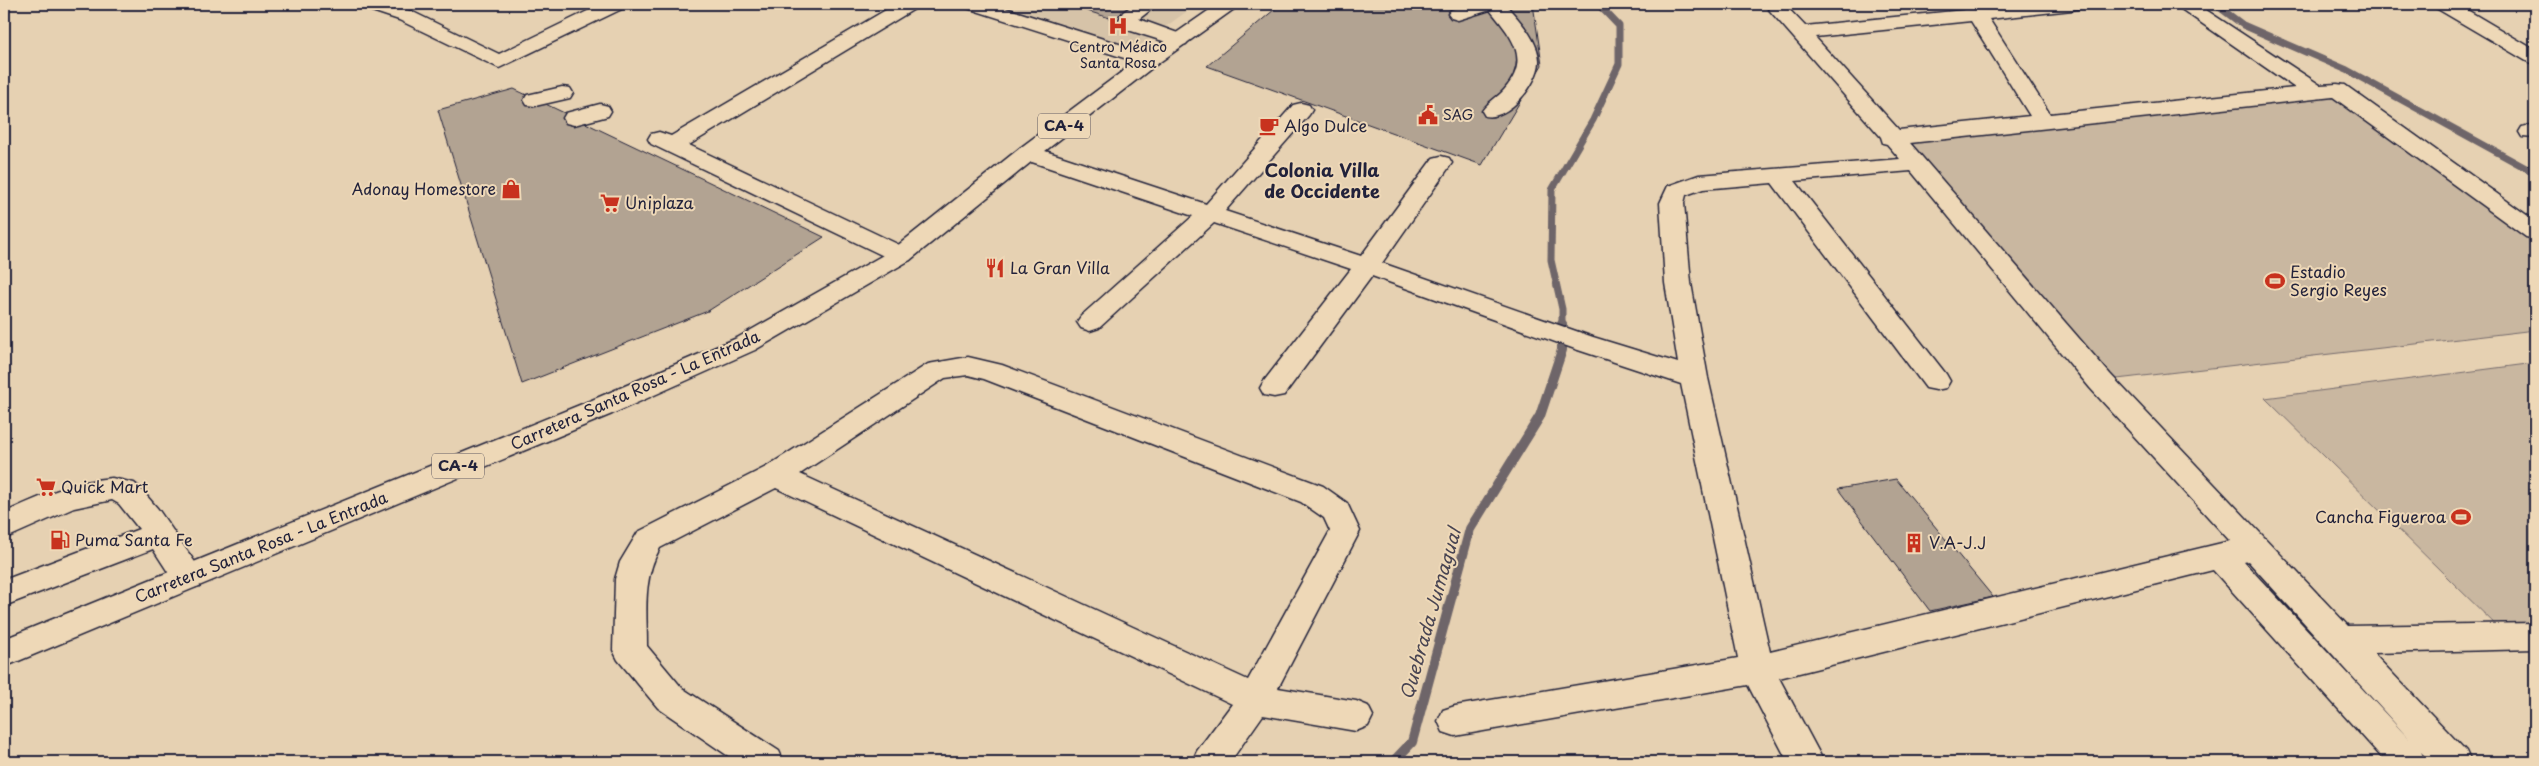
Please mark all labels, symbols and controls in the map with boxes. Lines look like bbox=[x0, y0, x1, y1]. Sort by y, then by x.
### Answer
hospital icon: Centro Médico Santa Rosa bbox=[1107, 15, 1129, 37]
place label: Centro Médico Santa Rosa bbox=[1069, 36, 1167, 73]
public building icon: SAG bbox=[1417, 104, 1439, 126]
place label: SAG bbox=[1443, 104, 1473, 125]
place label: Algo Dulce bbox=[1284, 113, 1367, 137]
road number: CA-4 bbox=[1038, 114, 1090, 138]
cafe icon: Algo Dulce bbox=[1258, 115, 1280, 137]
district label: Colonia Villa de Occidente bbox=[1264, 156, 1380, 204]
place label: Adonay Homestore bbox=[352, 176, 496, 200]
shop icon: Adonay Homestore bbox=[500, 178, 522, 200]
place label: Uniplaza bbox=[625, 190, 694, 214]
supermarket icon: Uniplaza bbox=[599, 192, 621, 214]
place label: La Gran Villa bbox=[1010, 255, 1110, 279]
restaurant icon: La Gran Villa bbox=[984, 257, 1006, 279]
place label: Estadio Sergio Reyes bbox=[2290, 259, 2387, 301]
sports icon: Estadio Sergio Reyes bbox=[2264, 270, 2286, 292]
street label: Carretera Santa Rosa - La Entrada bbox=[506, 323, 763, 455]
road number: CA-4 bbox=[432, 454, 484, 478]
place label: Quick Mart bbox=[61, 474, 149, 498]
supermarket icon: Quick Mart bbox=[35, 476, 57, 498]
street label: Carretera Santa Rosa - La Entrada bbox=[131, 484, 391, 608]
place label: Cancha Figueroa bbox=[2315, 504, 2447, 528]
sports icon: Cancha Figueroa bbox=[2450, 506, 2472, 528]
water label: Quebrada Jumagual bbox=[1392, 522, 1468, 703]
place label: Puma Santa Fe bbox=[75, 527, 193, 551]
fuel station icon: Puma Santa Fe bbox=[49, 529, 71, 551]
place label: V.A-J.J bbox=[1929, 530, 1986, 554]
building icon: V.A-J.J bbox=[1903, 532, 1925, 554]

